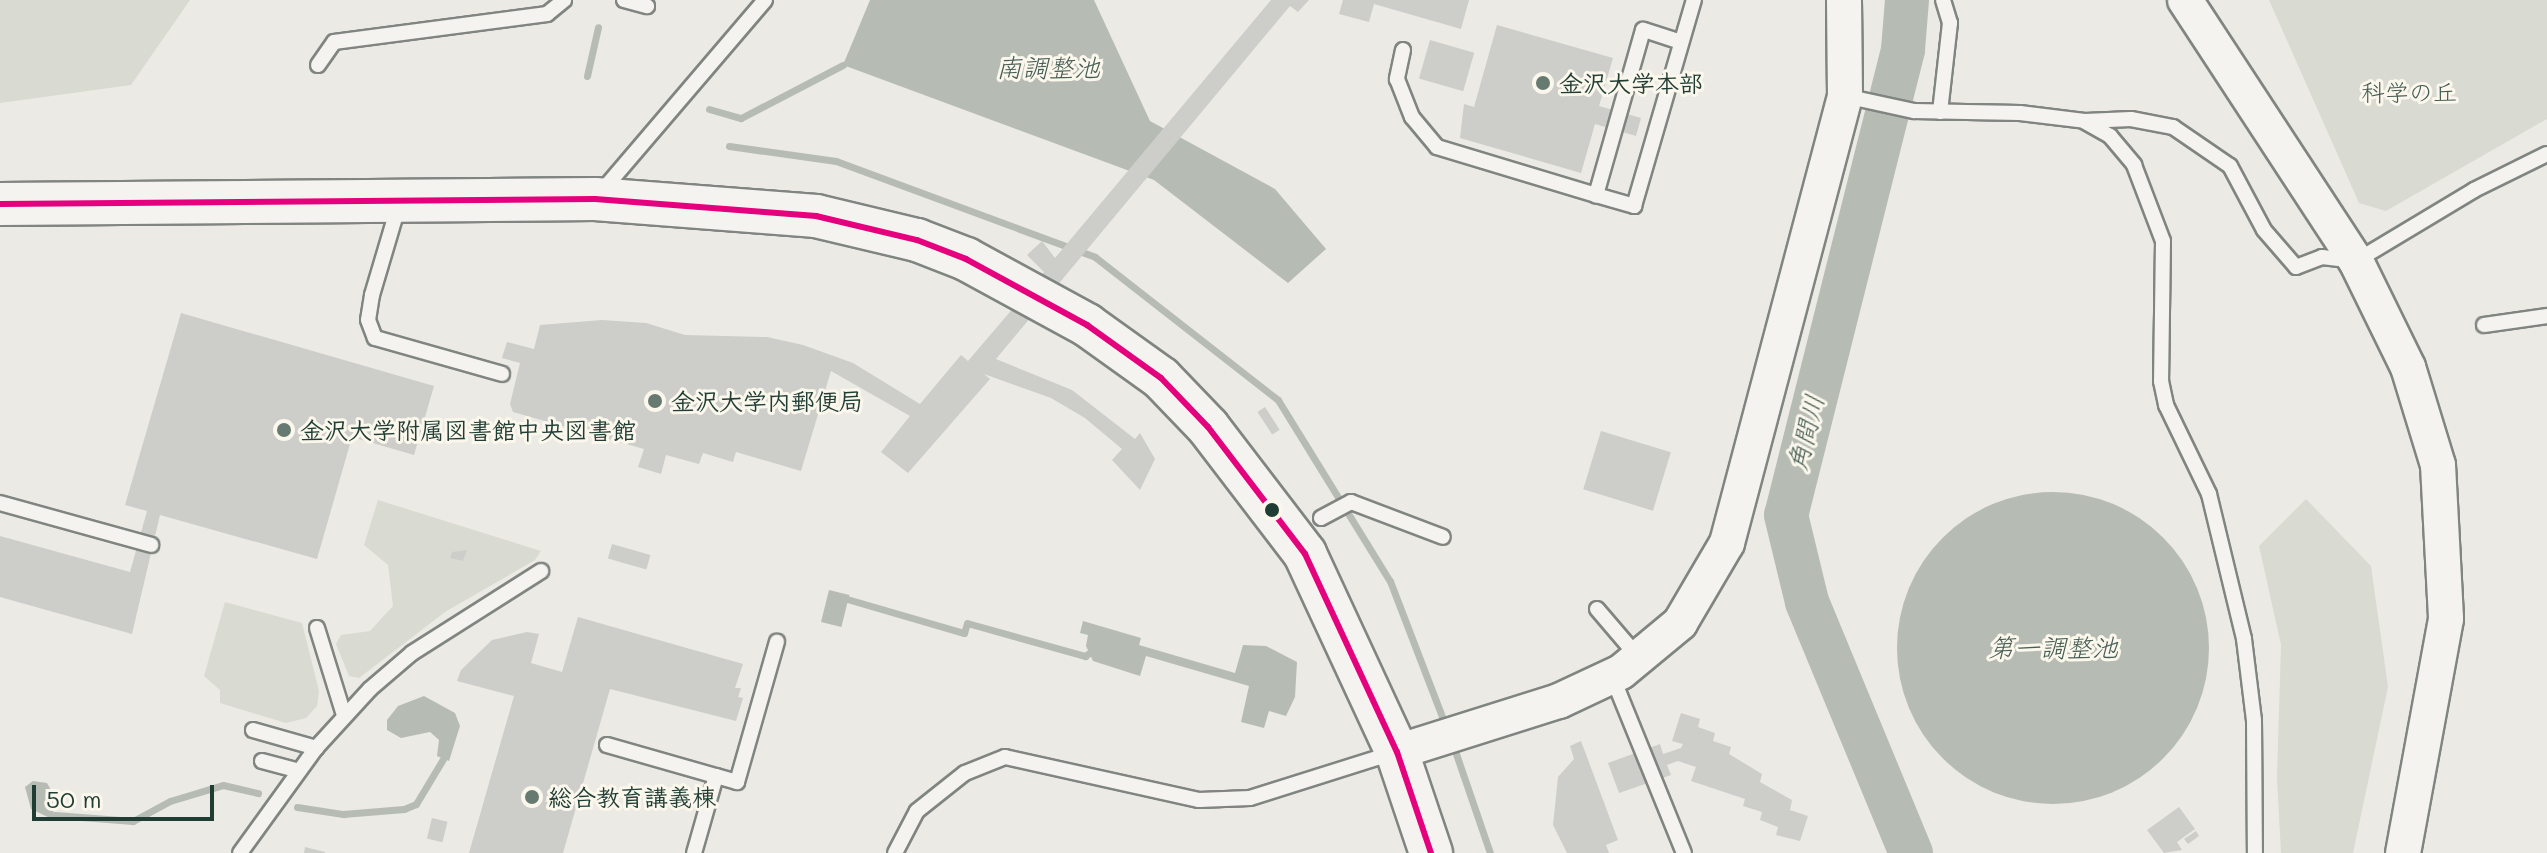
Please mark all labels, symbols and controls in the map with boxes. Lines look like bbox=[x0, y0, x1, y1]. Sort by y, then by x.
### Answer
water label: 南調整池 bbox=[996, 52, 1100, 84]
place label: 金沢大学本部 bbox=[1559, 69, 1703, 97]
marker: 金沢大学本部 bbox=[1534, 74, 1552, 92]
park label: 科学の丘 bbox=[2361, 78, 2457, 106]
place label: 金沢大学内郵便局 bbox=[671, 387, 863, 415]
water label: 角間川 bbox=[1781, 391, 1831, 475]
marker: 金沢大学内郵便局 bbox=[646, 392, 664, 410]
place label: 金沢大学附属図書館中央図書館 bbox=[300, 416, 636, 444]
marker: 金沢大学附属図書館中央図書館 bbox=[275, 421, 293, 439]
unlabelled marker bbox=[1264, 502, 1280, 518]
water label: 第一調整池 bbox=[1988, 632, 2118, 664]
scale bar bbox=[36, 769, 218, 819]
text: 50 m bbox=[46, 783, 102, 814]
place label: 総合教育講義棟 bbox=[548, 783, 716, 811]
marker: 総合教育講義棟 bbox=[523, 788, 541, 806]

